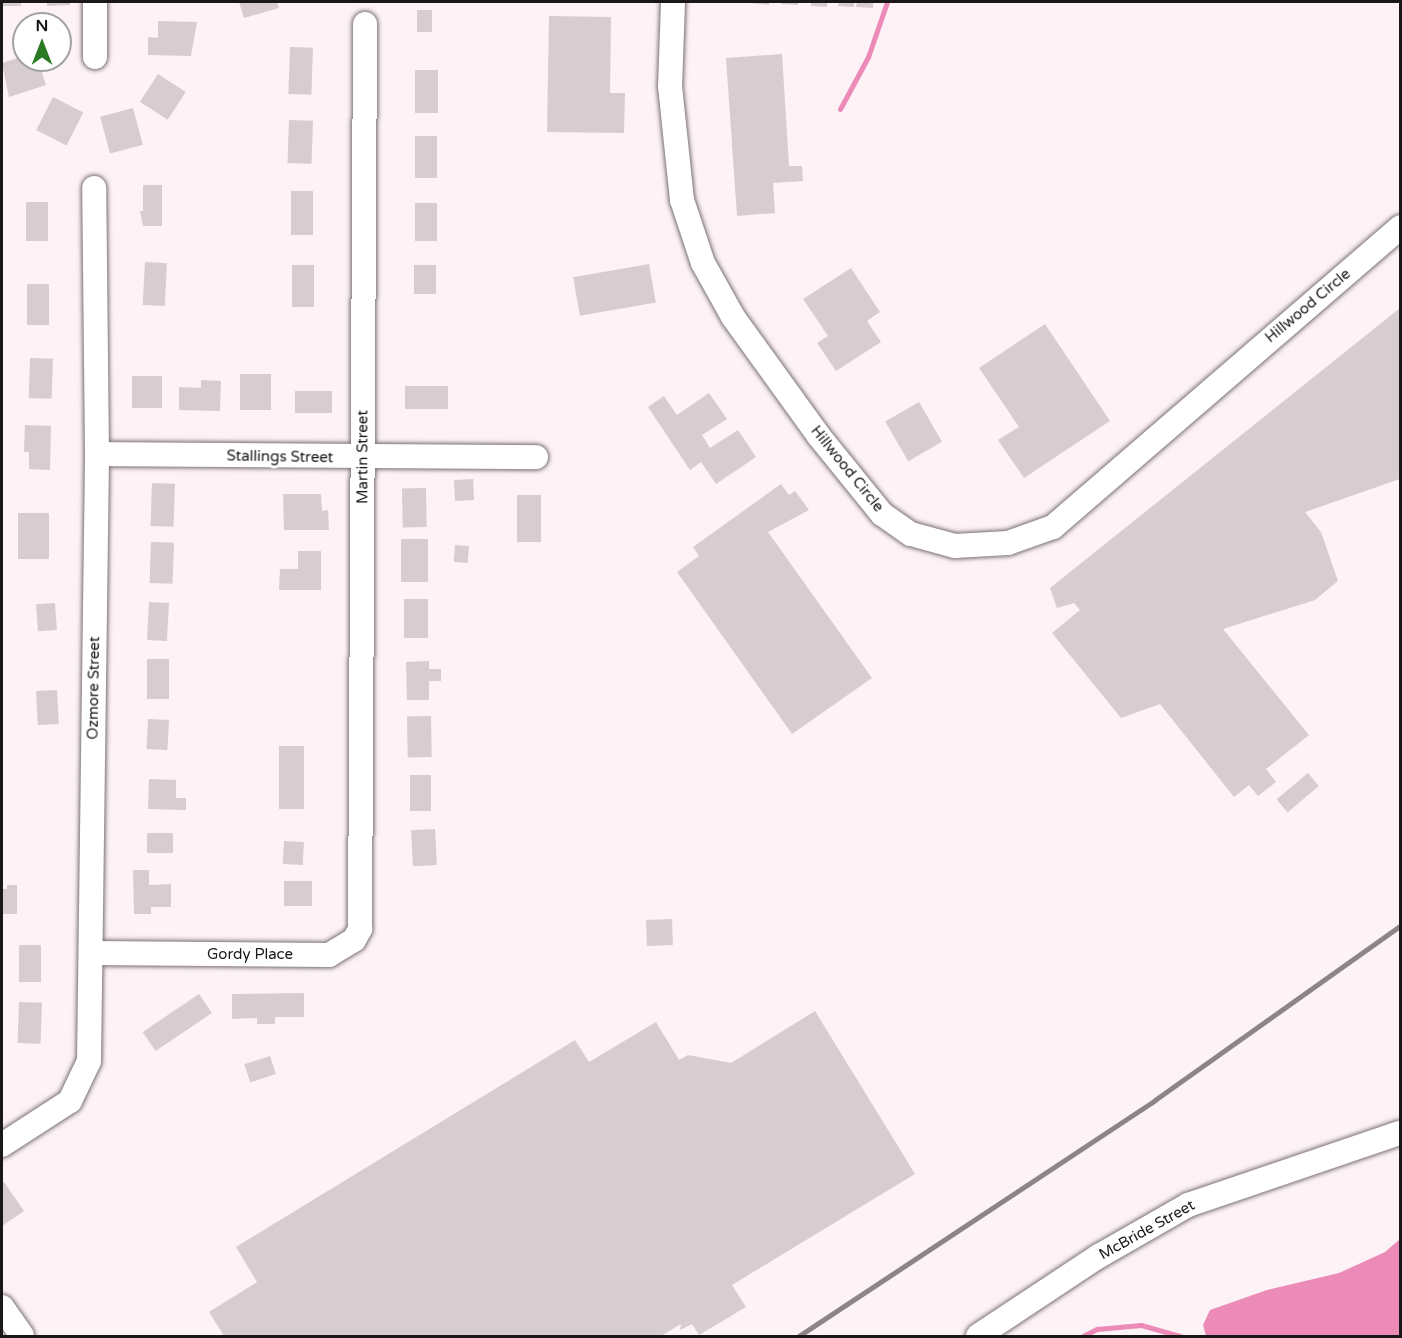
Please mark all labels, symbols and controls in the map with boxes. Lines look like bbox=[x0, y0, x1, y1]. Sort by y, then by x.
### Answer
north arrow bbox=[12, 12, 72, 72]
text: N bbox=[36, 16, 48, 36]
street label: Hillwood Circle bbox=[1262, 265, 1354, 347]
street label: Martin Street bbox=[354, 410, 372, 504]
street label: Hillwood Circle bbox=[807, 422, 887, 516]
street label: Stallings Street bbox=[226, 447, 334, 467]
street label: Ozmore Street bbox=[84, 636, 104, 740]
street label: Gordy Place bbox=[207, 946, 293, 964]
street label: McBride Street bbox=[1096, 1196, 1198, 1264]

